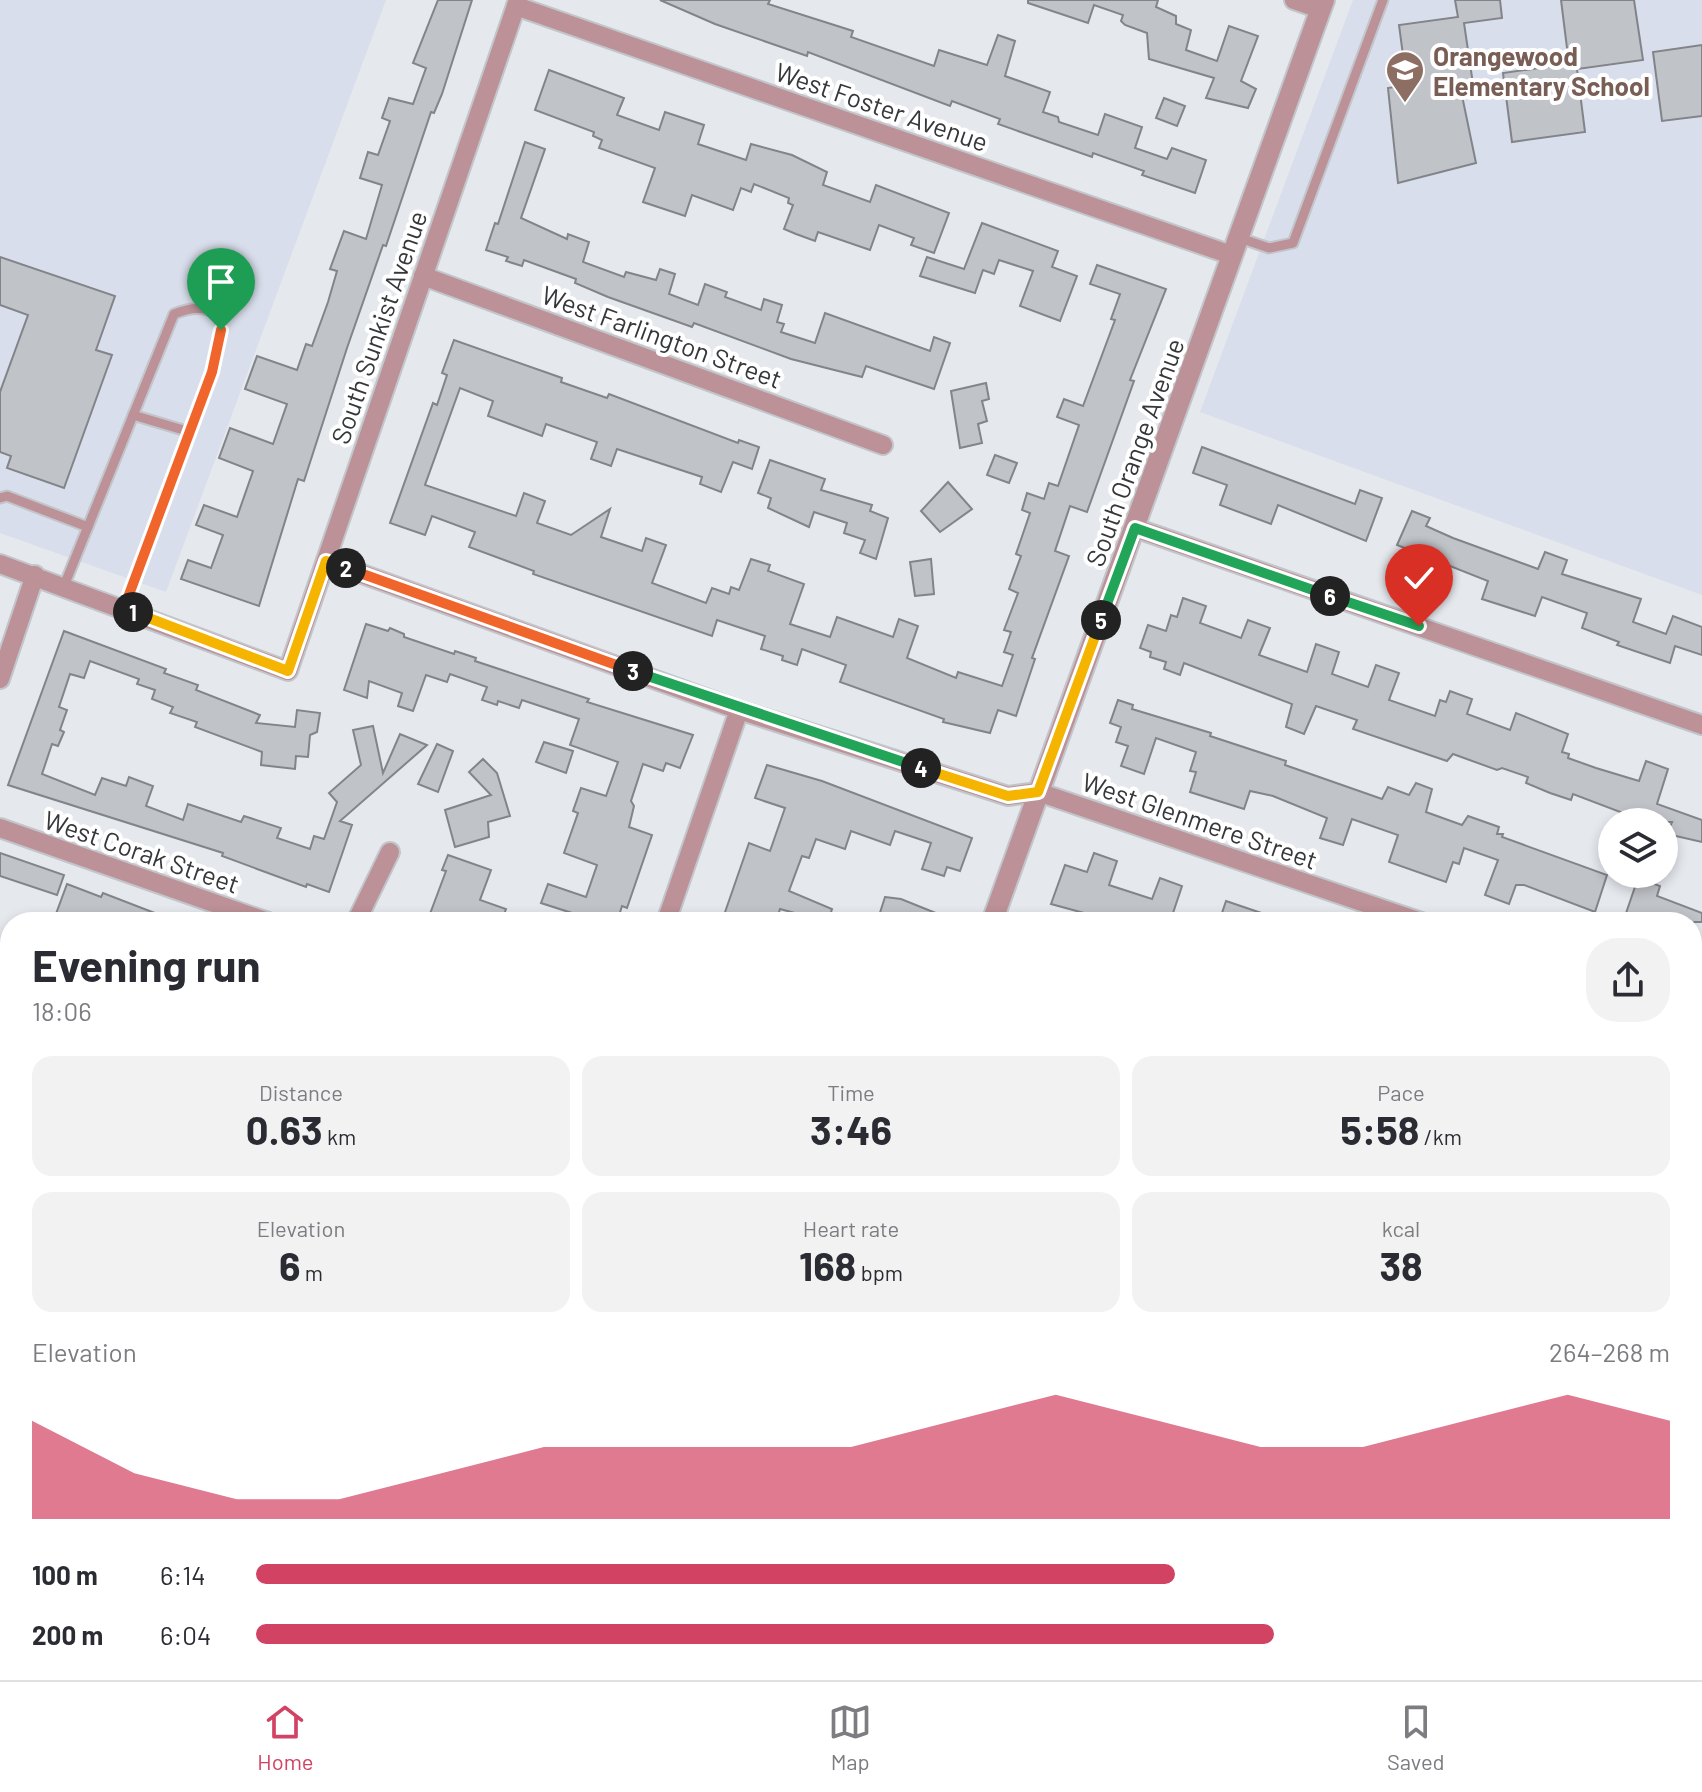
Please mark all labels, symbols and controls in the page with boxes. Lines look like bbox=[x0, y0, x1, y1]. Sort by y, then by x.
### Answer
place label: Orangewood Elementary School bbox=[1433, 40, 1650, 101]
school or university icon: Orangewood Elementary School bbox=[1384, 49, 1426, 104]
street label: West Foster Avenue bbox=[772, 55, 992, 157]
street label: South Sunkist Avenue bbox=[324, 206, 432, 448]
pin bbox=[187, 248, 255, 330]
icon: arrive bbox=[199, 260, 243, 304]
street label: West Farlington Street bbox=[538, 278, 786, 394]
street label: South Orange Avenue bbox=[1078, 334, 1190, 570]
pin bbox=[1385, 544, 1453, 626]
pin: 2 bbox=[326, 548, 366, 588]
text: 2 bbox=[340, 555, 352, 581]
icon: check bbox=[1397, 556, 1441, 600]
pin: 6 bbox=[1310, 576, 1350, 616]
text: 6 bbox=[1324, 583, 1336, 609]
pin: 1 bbox=[113, 592, 153, 632]
text: 1 bbox=[129, 599, 137, 625]
pin: 5 bbox=[1081, 600, 1121, 640]
text: 5 bbox=[1095, 607, 1107, 633]
pin: 3 bbox=[613, 651, 653, 691]
text: 3 bbox=[627, 658, 639, 684]
pin: 4 bbox=[901, 748, 941, 788]
text: 4 bbox=[914, 755, 928, 781]
street label: West Glenmere Street bbox=[1078, 765, 1322, 875]
street label: West Corak Street bbox=[40, 803, 244, 899]
map controls bbox=[1598, 808, 1678, 888]
button: layers bbox=[1598, 808, 1678, 888]
text: Evening run bbox=[32, 938, 261, 991]
button: share bbox=[1586, 938, 1670, 1022]
text: 18:06 bbox=[32, 995, 92, 1026]
text: Distance bbox=[259, 1079, 343, 1105]
text: Time bbox=[827, 1079, 875, 1105]
text: Pace bbox=[1377, 1079, 1425, 1105]
text: 0.63 bbox=[246, 1105, 323, 1153]
text: 3:46 bbox=[810, 1105, 892, 1153]
text: 5:58 bbox=[1340, 1105, 1419, 1153]
text: km bbox=[323, 1123, 356, 1149]
text: /km bbox=[1419, 1123, 1462, 1149]
text: Elevation bbox=[257, 1215, 345, 1241]
text: Heart rate bbox=[803, 1215, 899, 1241]
text: kcal bbox=[1382, 1215, 1420, 1241]
text: 6 bbox=[279, 1241, 300, 1289]
text: 168 bbox=[799, 1241, 856, 1289]
text: 38 bbox=[1379, 1241, 1423, 1289]
text: m bbox=[300, 1259, 323, 1285]
text: bpm bbox=[856, 1259, 903, 1285]
text: Elevation bbox=[32, 1336, 137, 1367]
text: 264–268 m bbox=[1549, 1336, 1670, 1367]
text: 100 m bbox=[32, 1559, 98, 1590]
text: 6:14 bbox=[160, 1559, 206, 1590]
text: 200 m bbox=[32, 1619, 103, 1650]
text: 6:04 bbox=[160, 1619, 211, 1650]
tab: Home bbox=[257, 1700, 314, 1774]
tab: Map bbox=[828, 1700, 872, 1774]
tab: Saved bbox=[1387, 1700, 1445, 1774]

